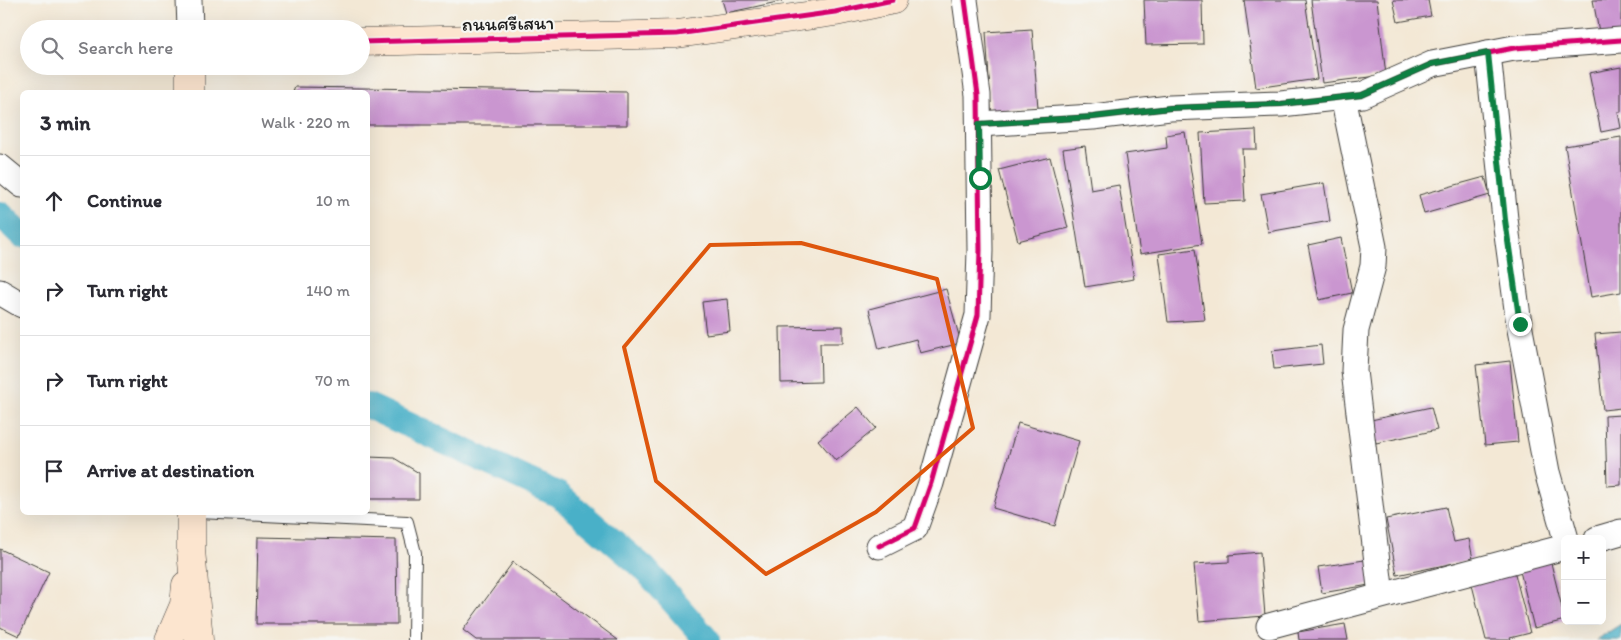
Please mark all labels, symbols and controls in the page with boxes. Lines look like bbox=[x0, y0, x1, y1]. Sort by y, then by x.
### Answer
street label: ถนนศรีเสนา bbox=[462, 11, 554, 36]
search box bbox=[20, 20, 370, 75]
icon: search bbox=[38, 34, 66, 62]
text: Search here bbox=[78, 36, 173, 59]
text: 3 min bbox=[40, 110, 90, 135]
text: Walk · 220 m bbox=[261, 113, 350, 132]
route start bbox=[969, 167, 992, 190]
icon: ahead bbox=[40, 187, 68, 215]
text: Continue bbox=[87, 189, 162, 212]
text: 10 m bbox=[316, 191, 350, 210]
icon: right bbox=[40, 277, 68, 305]
text: Turn right bbox=[87, 279, 168, 302]
text: 140 m bbox=[306, 281, 350, 300]
route end bbox=[1509, 313, 1532, 336]
icon: right bbox=[40, 367, 68, 395]
text: Turn right bbox=[87, 369, 168, 392]
text: 70 m bbox=[315, 371, 350, 390]
icon: arrive bbox=[40, 457, 68, 485]
text: Arrive at destination bbox=[87, 459, 254, 482]
map controls bbox=[1561, 535, 1606, 625]
button: + bbox=[1561, 535, 1606, 580]
button: − bbox=[1561, 580, 1606, 625]

